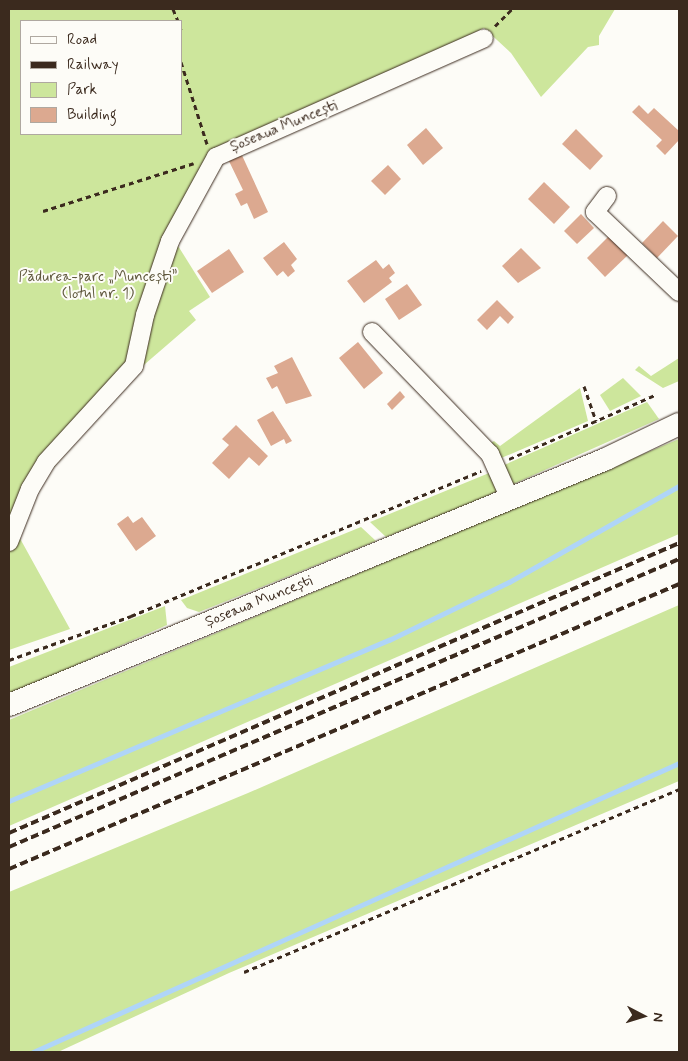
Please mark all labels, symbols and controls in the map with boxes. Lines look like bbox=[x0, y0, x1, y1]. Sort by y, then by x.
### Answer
legend bbox=[20, 20, 182, 135]
text: Road bbox=[67, 30, 97, 50]
text: Railway bbox=[67, 55, 119, 75]
text: Park bbox=[67, 80, 97, 100]
street label: Șoseaua Muncești bbox=[229, 98, 339, 156]
text: Building bbox=[67, 105, 117, 125]
park label: Pădurea-parc „Muncești” (lotul nr. 1) bbox=[19, 268, 177, 303]
street label: Șoseaua Muncești bbox=[204, 573, 314, 631]
north arrow bbox=[618, 991, 668, 1041]
text: N bbox=[649, 1012, 667, 1023]

